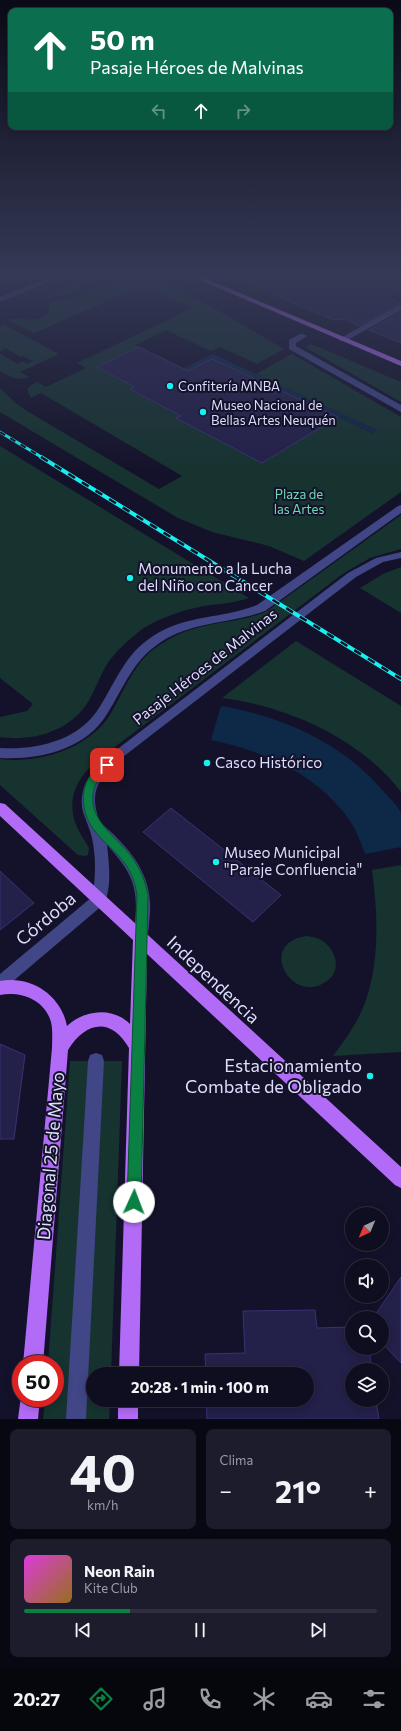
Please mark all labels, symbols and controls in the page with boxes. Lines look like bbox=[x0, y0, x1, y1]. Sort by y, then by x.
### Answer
text: 50 m bbox=[90, 22, 155, 56]
icon: ahead bbox=[24, 24, 76, 76]
text: Pasaje Héroes de Malvinas bbox=[90, 56, 304, 78]
icon: left bbox=[148, 100, 170, 122]
icon: ahead bbox=[190, 100, 212, 122]
icon: right bbox=[232, 100, 254, 122]
place label: Confitería MNBA bbox=[178, 378, 280, 394]
marker: Confitería MNBA bbox=[165, 381, 175, 391]
place label: Museo Nacional de Bellas Artes Neuquén bbox=[211, 397, 336, 428]
marker: Museo Nacional de Bellas Artes Neuquén bbox=[198, 407, 208, 417]
park label: Plaza de las Artes bbox=[274, 486, 324, 517]
place label: Monumento a la Lucha del Niño con Cáncer bbox=[138, 559, 292, 594]
marker: Monumento a la Lucha del Niño con Cáncer bbox=[125, 573, 135, 583]
street label: Pasaje Héroes de Malvinas bbox=[129, 604, 280, 728]
pin bbox=[90, 748, 124, 782]
place label: Casco Histórico bbox=[215, 753, 322, 771]
icon: arrive bbox=[96, 754, 118, 776]
marker: Casco Histórico bbox=[202, 758, 212, 768]
place label: Museo Municipal "Paraje Confluencia" bbox=[224, 843, 362, 878]
marker: Museo Municipal "Paraje Confluencia" bbox=[211, 857, 221, 867]
street label: Córdoba bbox=[11, 887, 80, 950]
street label: Independencia bbox=[163, 931, 265, 1028]
place label: Estacionamiento Combate de Obligado bbox=[185, 1054, 362, 1097]
street label: Diagonal 25 de Mayo bbox=[32, 1071, 68, 1241]
marker: Estacionamiento Combate de Obligado bbox=[365, 1071, 375, 1081]
position arrow bbox=[113, 1181, 155, 1223]
north arrow bbox=[345, 1207, 389, 1251]
map controls bbox=[345, 1207, 389, 1407]
button: sound bbox=[345, 1259, 389, 1303]
button: search bbox=[345, 1311, 389, 1355]
speed limit sign: 50 bbox=[12, 1355, 64, 1407]
button: layers bbox=[345, 1363, 389, 1407]
text: 20:28 · 1 min · 100 m bbox=[131, 1378, 269, 1396]
text: 40 bbox=[70, 1439, 136, 1503]
text: Clima bbox=[220, 1452, 253, 1468]
text: 21° bbox=[275, 1472, 321, 1509]
text: − bbox=[220, 1477, 232, 1504]
text: + bbox=[364, 1477, 377, 1504]
text: km/h bbox=[87, 1497, 119, 1513]
text: Neon Rain bbox=[84, 1562, 155, 1580]
text: Kite Club bbox=[84, 1580, 138, 1596]
icon: previous bbox=[72, 1619, 94, 1641]
icon: pause bbox=[189, 1619, 211, 1641]
icon: next bbox=[307, 1619, 329, 1641]
icon: directions bbox=[87, 1685, 115, 1713]
icon: music bbox=[141, 1685, 169, 1713]
icon: phone bbox=[196, 1685, 224, 1713]
icon: climate bbox=[250, 1685, 278, 1713]
icon: car bbox=[305, 1685, 333, 1713]
icon: filters bbox=[360, 1685, 388, 1713]
text: 20:27 bbox=[13, 1688, 60, 1710]

